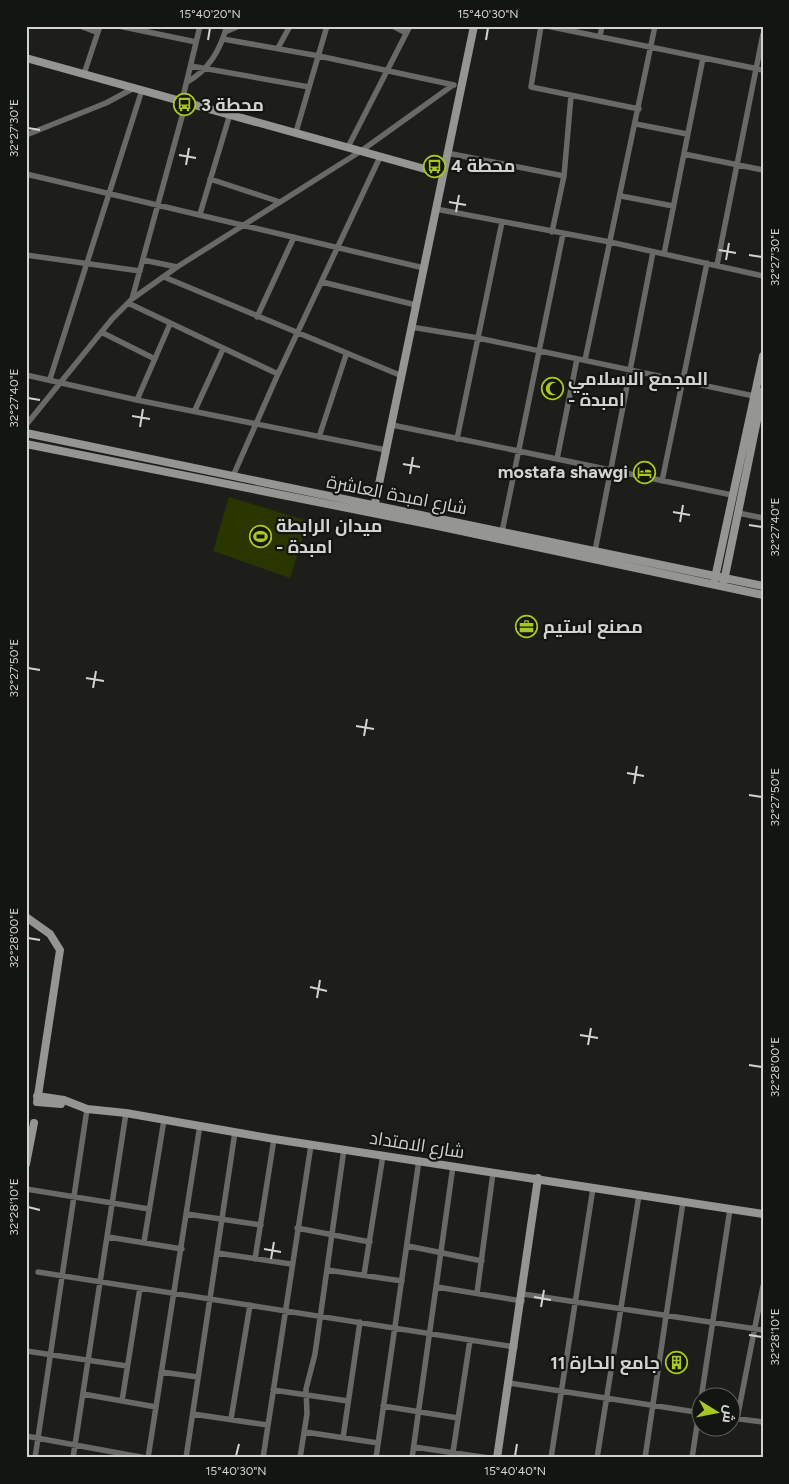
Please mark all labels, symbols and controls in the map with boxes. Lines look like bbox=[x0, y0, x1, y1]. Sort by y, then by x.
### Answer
text: 15°40'20"N bbox=[179, 7, 241, 21]
text: 15°40'30"N bbox=[457, 7, 519, 21]
bus stop icon: محطة 3 bbox=[173, 93, 197, 117]
place label: محطة 3 bbox=[201, 94, 264, 116]
text: 32°27'30"E bbox=[7, 99, 21, 157]
bus stop icon: محطة 4 bbox=[423, 154, 447, 178]
place label: محطة 4 bbox=[451, 155, 515, 177]
text: 32°27'30"E bbox=[768, 228, 782, 286]
text: 32°27'40"E bbox=[7, 368, 21, 428]
place label: المجمع الاسلامي - امبدة bbox=[568, 368, 708, 411]
mosque icon: المجمع الاسلامي - امبدة bbox=[540, 377, 564, 401]
hotel icon: mostafa shawgi bbox=[632, 460, 656, 484]
place label: mostafa shawgi bbox=[498, 461, 628, 483]
street label: شارع امبدة العاشرة bbox=[325, 471, 469, 520]
text: 32°27'40"E bbox=[768, 497, 782, 557]
place label: ميدان الرابطة - امبدة bbox=[276, 515, 383, 558]
sports icon: ميدان الرابطة - امبدة bbox=[248, 524, 272, 548]
office icon: مصنع استيم bbox=[515, 615, 539, 639]
place label: مصنع استيم bbox=[543, 616, 643, 639]
text: 32°27'50"E bbox=[7, 639, 21, 697]
text: 32°27'50"E bbox=[768, 768, 782, 826]
text: 32°28'00"E bbox=[7, 908, 21, 968]
text: 32°28'00"E bbox=[768, 1037, 782, 1097]
street label: شارع الامتداد bbox=[368, 1127, 466, 1164]
text: 32°28'10"E bbox=[7, 1178, 21, 1236]
text: 32°28'10"E bbox=[768, 1308, 782, 1366]
building icon: جامع الحارة 11 bbox=[664, 1351, 688, 1375]
place label: جامع الحارة 11 bbox=[550, 1352, 660, 1375]
north arrow bbox=[692, 1386, 742, 1436]
text: ش bbox=[718, 1404, 738, 1425]
text: 15°40'30"N bbox=[205, 1464, 267, 1478]
text: 15°40'40"N bbox=[484, 1464, 546, 1478]

